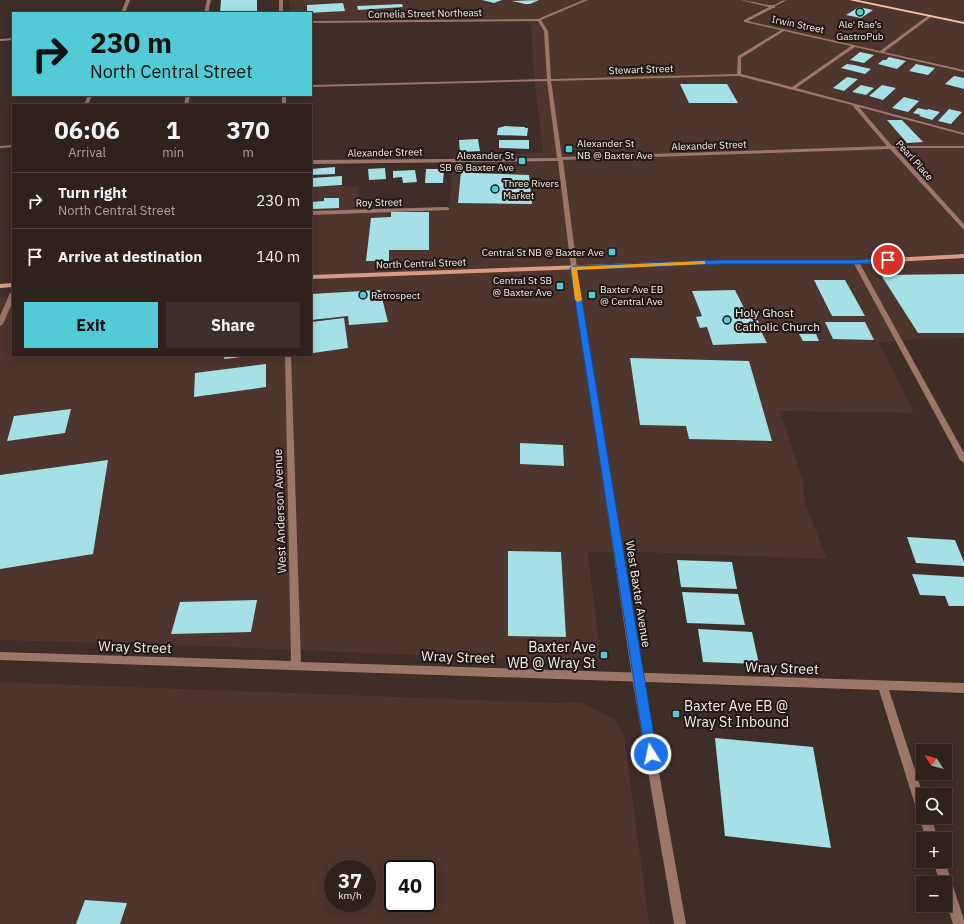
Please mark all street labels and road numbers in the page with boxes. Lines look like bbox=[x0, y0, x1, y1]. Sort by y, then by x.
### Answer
street label: Cornelia Street Northeast bbox=[368, 6, 483, 21]
street label: Irwin Street bbox=[770, 13, 826, 36]
street label: Stewart Street bbox=[608, 62, 674, 77]
street label: Pearl Place bbox=[893, 137, 937, 184]
street label: Alexander Street bbox=[671, 138, 747, 153]
street label: Alexander Street bbox=[347, 145, 423, 160]
street label: Roy Street bbox=[356, 196, 403, 209]
street label: North Central Street bbox=[376, 255, 467, 272]
street label: West Anderson Avenue bbox=[270, 448, 289, 574]
street label: West Baxter Avenue bbox=[623, 539, 654, 649]
street label: Wray Street bbox=[98, 637, 172, 657]
street label: Wray Street bbox=[421, 647, 495, 667]
street label: Wray Street bbox=[745, 658, 819, 678]

